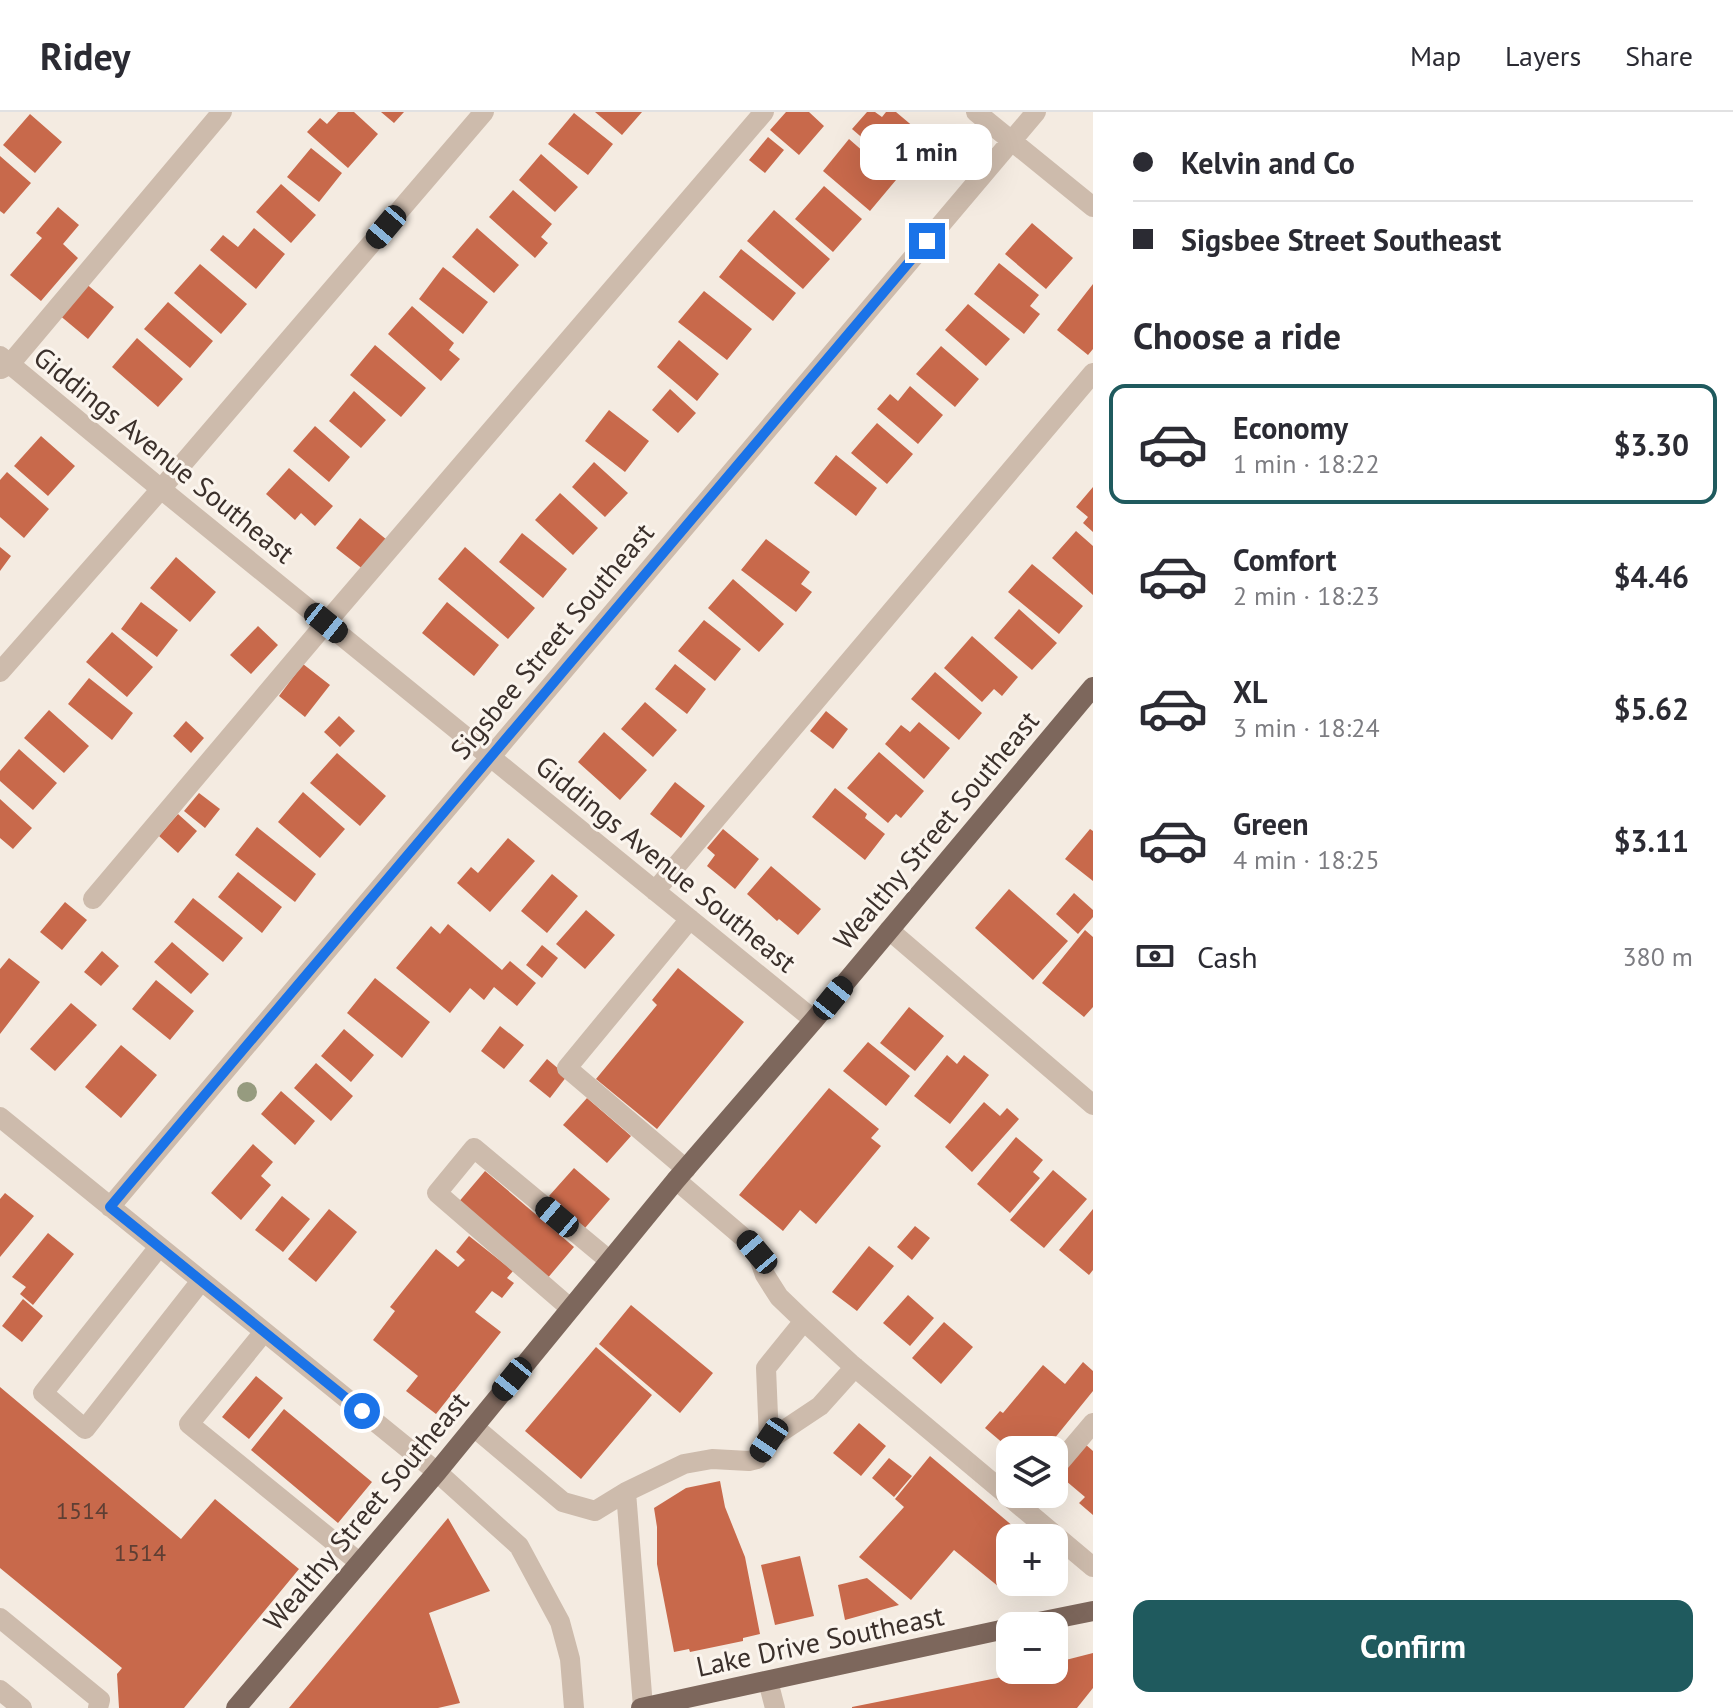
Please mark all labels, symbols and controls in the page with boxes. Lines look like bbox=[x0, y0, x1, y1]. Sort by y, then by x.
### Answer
text: Ridey bbox=[40, 31, 131, 80]
text: Map bbox=[1410, 37, 1461, 74]
text: Layers bbox=[1505, 37, 1581, 74]
text: Share bbox=[1625, 37, 1693, 74]
callout: 1 min bbox=[861, 125, 993, 181]
text: 1 min bbox=[894, 135, 958, 168]
text: Kelvin and Co bbox=[1181, 143, 1355, 182]
car bbox=[361, 201, 411, 253]
text: Sigsbee Street Southeast bbox=[1181, 220, 1501, 259]
route end bbox=[909, 223, 945, 259]
text: Choose a ride bbox=[1133, 312, 1341, 359]
street label: Giddings Avenue Southeast bbox=[26, 338, 303, 572]
icon: car bbox=[1137, 408, 1209, 480]
text: Economy bbox=[1233, 408, 1348, 447]
text: $3.30 bbox=[1614, 425, 1689, 464]
text: 1 min · 18:22 bbox=[1233, 447, 1380, 480]
street label: Sigsbee Street Southeast bbox=[442, 514, 662, 767]
icon: car bbox=[1137, 540, 1209, 612]
text: Comfort bbox=[1233, 540, 1336, 579]
text: $4.46 bbox=[1614, 557, 1689, 596]
text: 2 min · 18:23 bbox=[1233, 579, 1380, 612]
car bbox=[300, 599, 352, 647]
icon: car bbox=[1137, 672, 1209, 744]
text: XL bbox=[1233, 672, 1267, 711]
text: $5.62 bbox=[1614, 689, 1689, 728]
street label: Wealthy Street Southeast bbox=[825, 702, 1047, 957]
text: 3 min · 18:24 bbox=[1233, 711, 1380, 744]
street label: Giddings Avenue Southeast bbox=[528, 747, 805, 981]
icon: car bbox=[1137, 804, 1209, 876]
text: Green bbox=[1233, 804, 1308, 843]
text: $3.11 bbox=[1614, 821, 1689, 860]
text: 4 min · 18:25 bbox=[1233, 843, 1380, 876]
icon: cash bbox=[1133, 934, 1177, 978]
text: Cash bbox=[1197, 937, 1258, 976]
text: 380 m bbox=[1622, 940, 1693, 973]
car bbox=[809, 972, 857, 1024]
car bbox=[531, 1192, 583, 1242]
car bbox=[732, 1226, 782, 1278]
car bbox=[488, 1353, 536, 1405]
street label: Wealthy Street Southeast bbox=[255, 1383, 477, 1638]
route start bbox=[344, 1393, 380, 1429]
car bbox=[746, 1413, 792, 1467]
map controls bbox=[996, 1436, 1068, 1684]
button: layers bbox=[996, 1436, 1068, 1508]
house number: 1514 bbox=[56, 1495, 108, 1526]
button: + bbox=[996, 1524, 1068, 1596]
house number: 1514 bbox=[114, 1537, 166, 1568]
street label: Lake Drive Southeast bbox=[693, 1596, 947, 1685]
button: Confirm bbox=[1133, 1600, 1693, 1692]
button: − bbox=[996, 1612, 1068, 1684]

